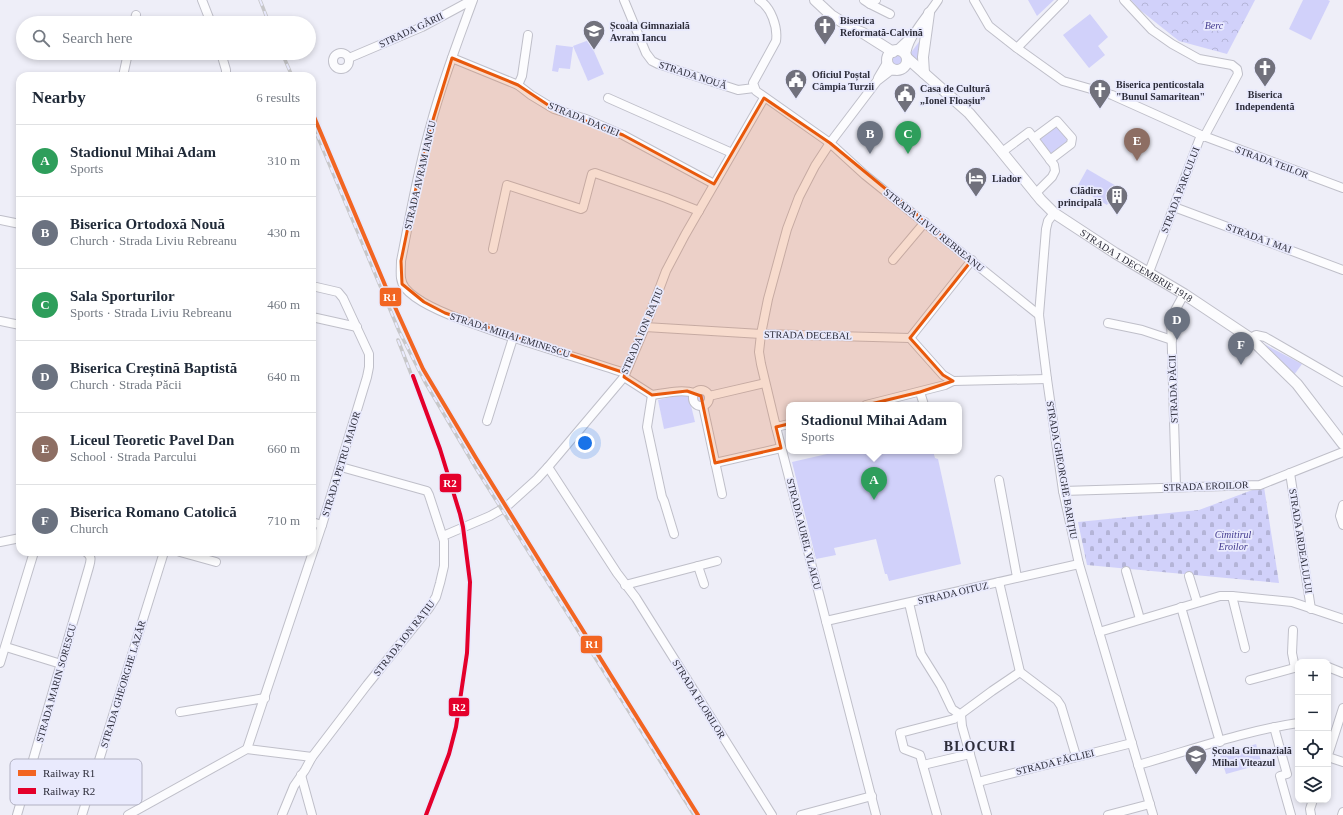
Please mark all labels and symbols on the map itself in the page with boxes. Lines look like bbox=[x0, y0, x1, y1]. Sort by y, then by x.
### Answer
street label: STRADA GĂRII bbox=[377, 10, 445, 50]
church icon: Biserica Reformată-Calvină bbox=[812, 13, 838, 46]
place label: Biserica Reformată-Calvină bbox=[840, 15, 923, 38]
school or university icon: Școala Gimnazială Avram Iancu bbox=[581, 18, 607, 51]
place label: Școala Gimnazială Avram Iancu bbox=[610, 20, 690, 43]
park label: Berc bbox=[1205, 20, 1224, 31]
church icon: Biserica Independentă bbox=[1252, 55, 1278, 88]
street label: STRADA NOUĂ bbox=[658, 59, 729, 91]
public building icon: Oficiul Poștal Câmpia Turzii bbox=[783, 67, 809, 100]
place label: Oficiul Poștal Câmpia Turzii bbox=[812, 69, 874, 92]
church icon: Biserica penticostala "Bunul Samaritean" bbox=[1087, 77, 1113, 110]
place label: Biserica penticostala "Bunul Samaritean" bbox=[1116, 79, 1205, 102]
public building icon: Casa de Cultură „Ionel Floașiu” bbox=[892, 81, 918, 114]
place label: Casa de Cultură „Ionel Floașiu” bbox=[920, 83, 990, 107]
place label: Biserica Independentă bbox=[1236, 89, 1294, 112]
street label: STRADA DACIEI bbox=[547, 100, 621, 138]
street label: STRADA AVRAM IANCU bbox=[402, 119, 438, 231]
pin: B bbox=[857, 121, 883, 154]
pin: C bbox=[895, 121, 921, 154]
pin: E bbox=[1124, 128, 1150, 161]
street label: STRADA TEILOR bbox=[1234, 144, 1311, 181]
street label: STRADA PARCULUI bbox=[1159, 146, 1201, 234]
hotel icon: Liador bbox=[963, 165, 989, 198]
place label: Liador bbox=[992, 173, 1022, 184]
building icon: Clădire principală bbox=[1104, 183, 1130, 216]
place label: Clădire principală bbox=[1058, 185, 1103, 208]
street label: STRADA LIVIU REBREANU bbox=[882, 186, 987, 274]
street label: STRADA 1 MAI bbox=[1225, 221, 1293, 255]
street label: STRADA 1 DECEMBRIE 1918 bbox=[1078, 226, 1195, 304]
street label: STRADA ION RAȚIU bbox=[619, 285, 666, 376]
line badge: R1 bbox=[379, 287, 402, 307]
text: R1 bbox=[383, 291, 397, 303]
pin: D bbox=[1164, 307, 1190, 340]
street label: STRADA MIHAI EMINESCU bbox=[449, 310, 572, 360]
street label: STRADA DECEBAL bbox=[764, 329, 852, 341]
pin: F bbox=[1228, 332, 1254, 365]
street label: STRADA PĂCII bbox=[1166, 355, 1180, 423]
street label: STRADA GHEORGHE BARIȚIU bbox=[1043, 400, 1080, 541]
street label: STRADA PETRU MAIOR bbox=[320, 410, 362, 518]
your location bbox=[575, 433, 595, 453]
pin: A bbox=[861, 467, 887, 500]
line badge: R2 bbox=[439, 473, 462, 493]
text: R2 bbox=[443, 477, 457, 489]
street label: STRADA AUREL VLAICU bbox=[785, 477, 823, 592]
street label: STRADA EROILOR bbox=[1163, 479, 1249, 493]
street label: STRADA ARDEALULUI bbox=[1287, 488, 1315, 594]
park label: Cimitirul Eroilor bbox=[1215, 529, 1252, 552]
street label: STRADA OITUZ bbox=[917, 580, 989, 606]
street label: STRADA ION RAȚIU bbox=[371, 597, 438, 679]
street label: STRADA GHEORGHE LAZĂR bbox=[98, 619, 148, 749]
street label: STRADA MARIN SORESCU bbox=[34, 622, 78, 744]
line badge: R1 bbox=[580, 635, 603, 654]
text: R1 bbox=[585, 638, 599, 650]
street label: STRADA FLORILOR bbox=[670, 658, 728, 741]
line badge: R2 bbox=[448, 697, 470, 717]
text: R2 bbox=[452, 701, 466, 713]
district label: BLOCURI bbox=[944, 739, 1016, 754]
school or university icon: Școala Gimnazială Mihai Viteazul bbox=[1183, 743, 1209, 776]
place label: Școala Gimnazială Mihai Viteazul bbox=[1212, 745, 1292, 768]
street label: STRADA FĂCLIEI bbox=[1015, 747, 1095, 777]
legend bbox=[10, 759, 142, 805]
text: Railway R1 bbox=[43, 767, 95, 779]
text: Railway R2 bbox=[43, 785, 95, 797]

